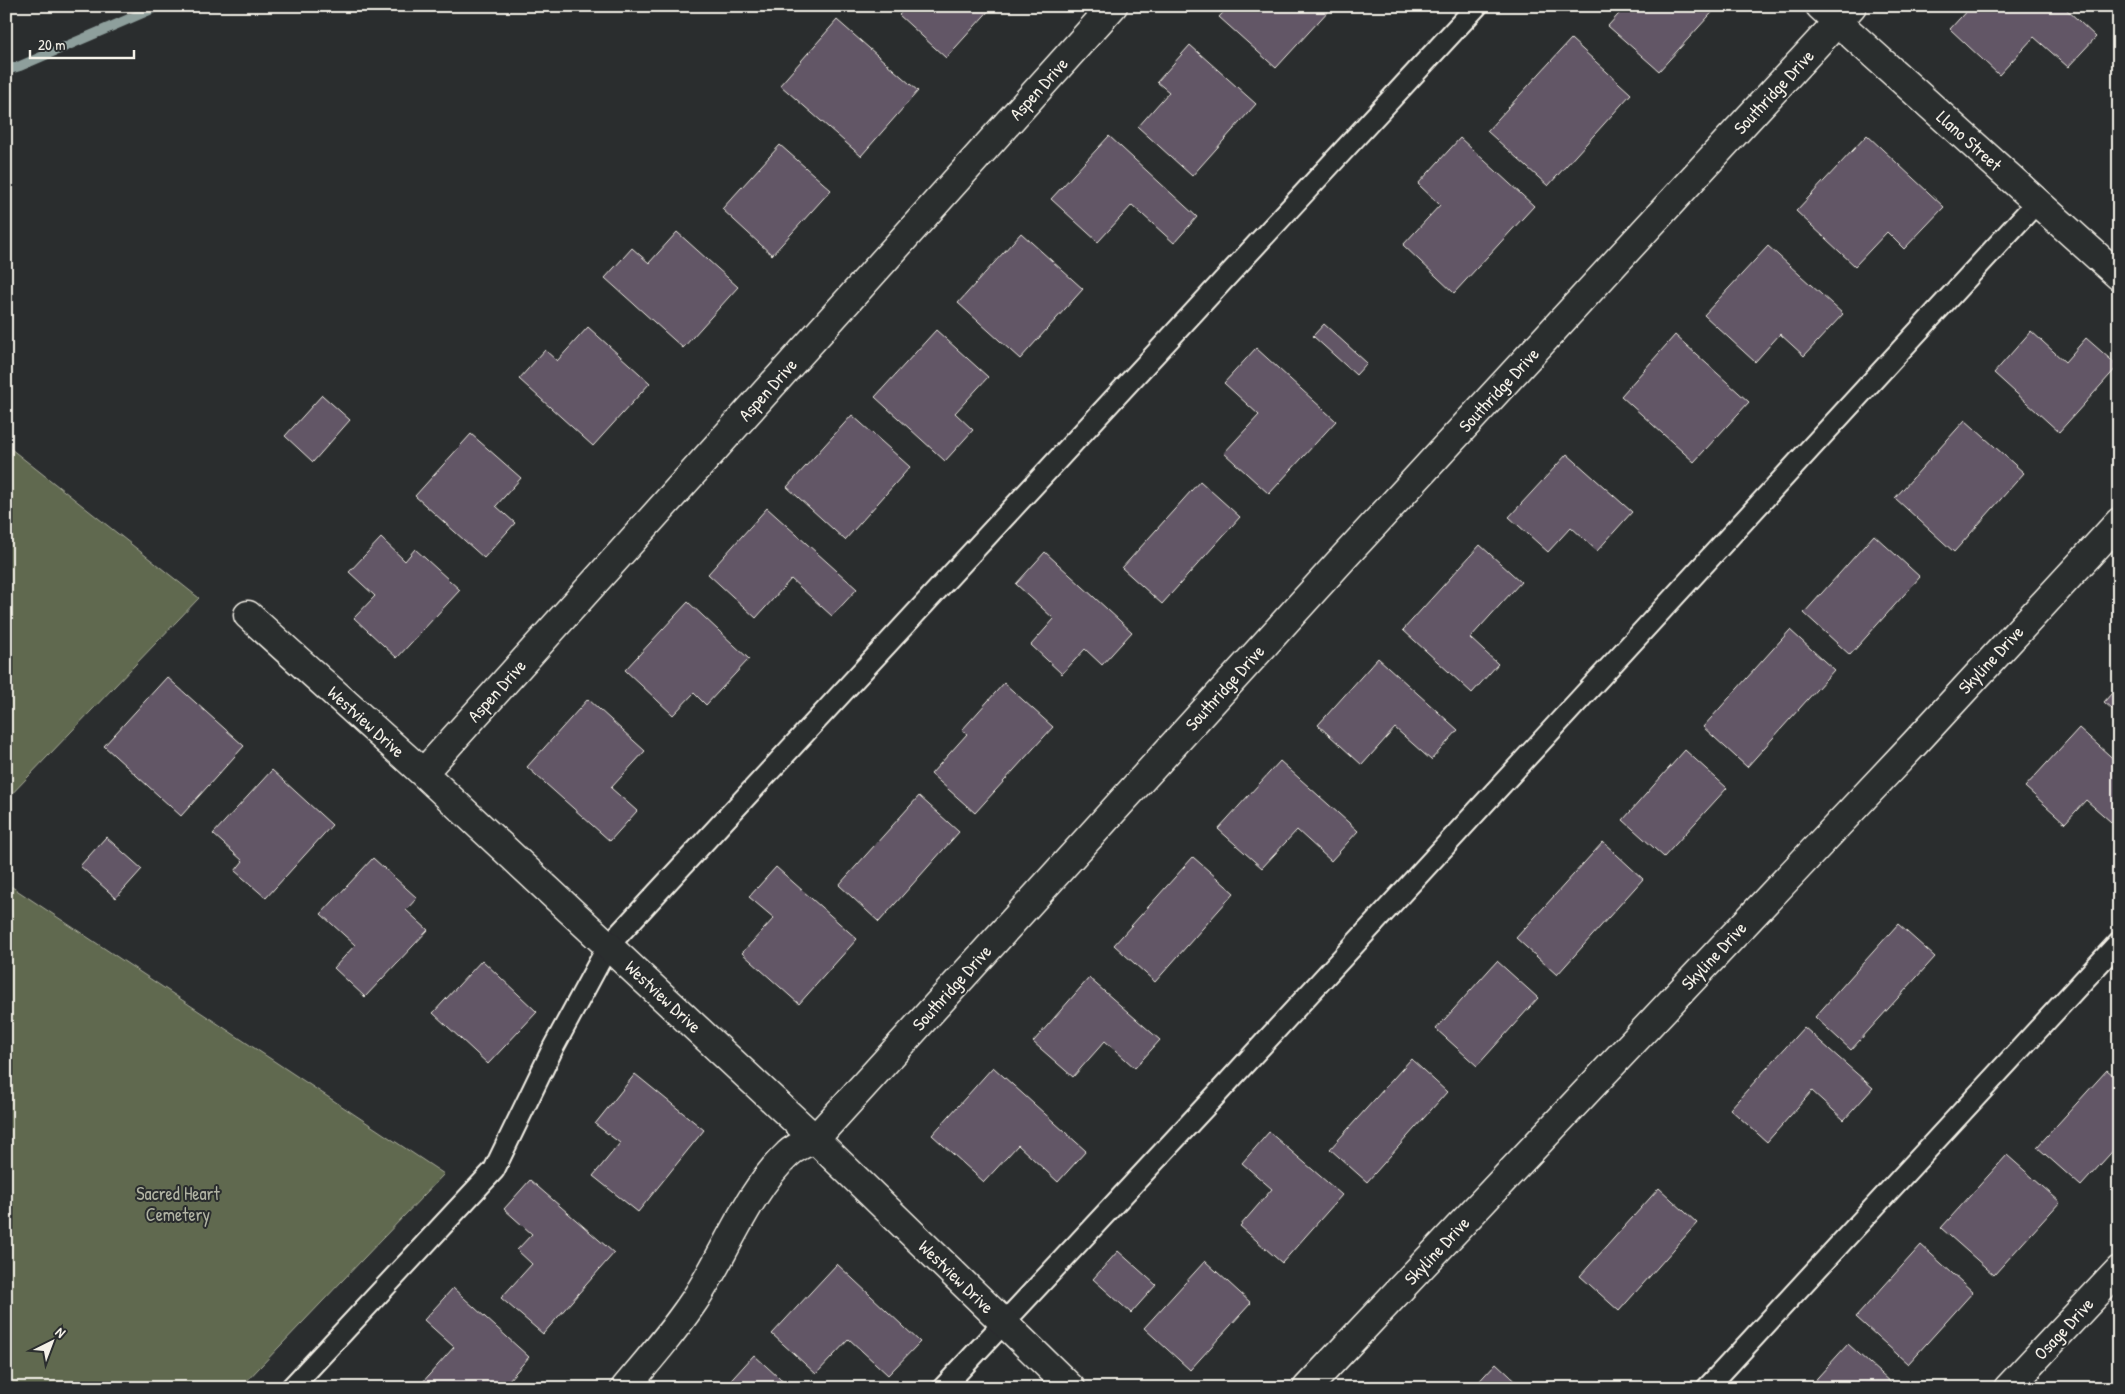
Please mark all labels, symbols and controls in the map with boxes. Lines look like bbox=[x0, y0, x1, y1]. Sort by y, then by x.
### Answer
scale bar bbox=[30, 28, 134, 60]
text: 20 m bbox=[38, 34, 65, 55]
street label: Southridge Drive bbox=[1728, 44, 1819, 140]
street label: Aspen Drive bbox=[1004, 52, 1074, 126]
street label: Llano Street bbox=[1931, 105, 2008, 177]
street label: Southridge Drive bbox=[1453, 342, 1544, 438]
street label: Aspen Drive bbox=[733, 353, 803, 427]
street label: Skyline Drive bbox=[1952, 620, 2029, 699]
street label: Southridge Drive bbox=[1179, 639, 1270, 736]
street label: Aspen Drive bbox=[462, 654, 532, 728]
street label: Westview Drive bbox=[322, 680, 410, 763]
street label: Skyline Drive bbox=[1675, 916, 1752, 995]
street label: Southridge Drive bbox=[906, 939, 997, 1036]
street label: Westview Drive bbox=[620, 955, 707, 1039]
park label: Sacred Heart Cemetery bbox=[136, 1181, 220, 1227]
street label: Skyline Drive bbox=[1398, 1211, 1475, 1290]
street label: Westview Drive bbox=[913, 1234, 1000, 1319]
street label: Osage Drive bbox=[2028, 1292, 2099, 1365]
north arrow bbox=[28, 1316, 78, 1366]
text: N bbox=[52, 1322, 71, 1342]

